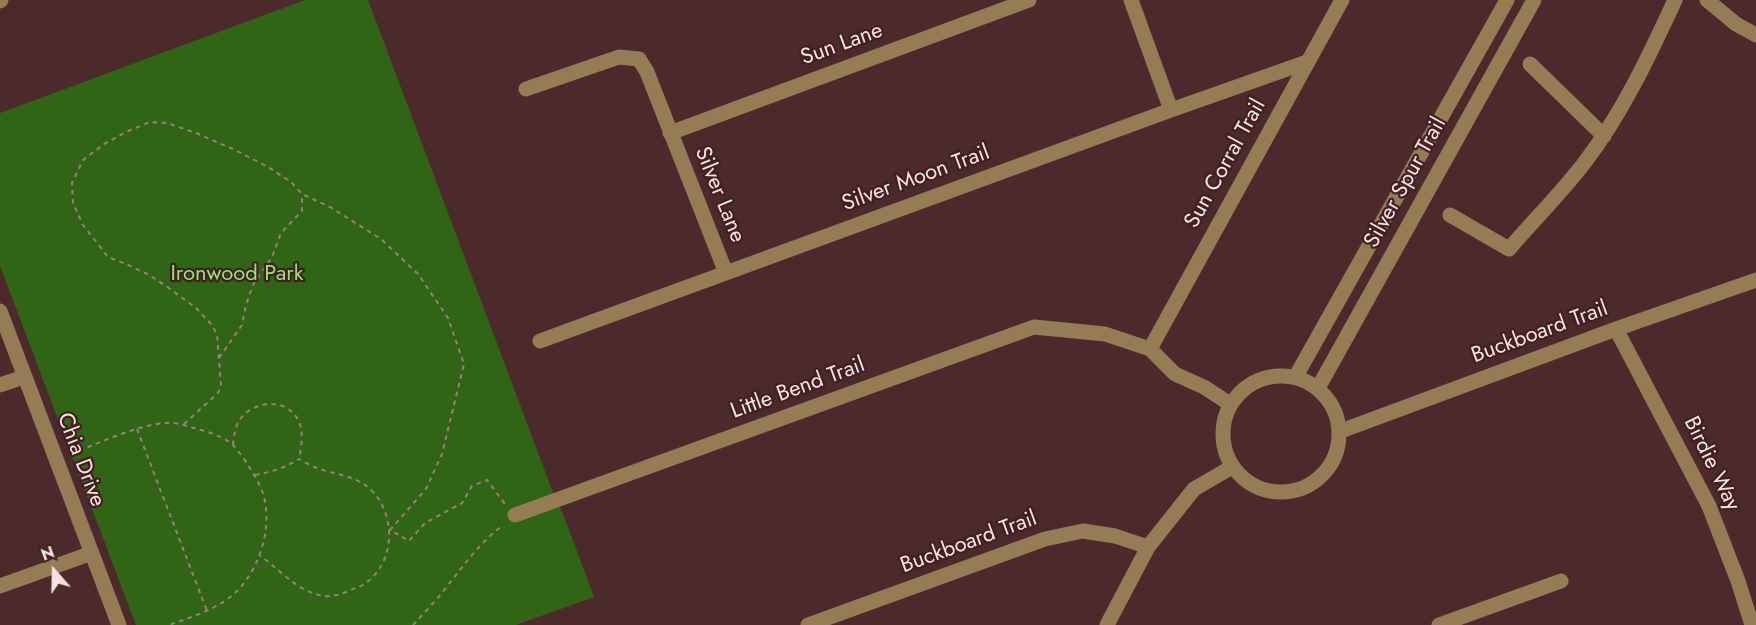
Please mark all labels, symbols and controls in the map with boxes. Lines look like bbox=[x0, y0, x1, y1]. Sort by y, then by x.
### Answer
street label: Sun Lane bbox=[797, 18, 887, 72]
street label: Sun Corral Trail bbox=[1180, 95, 1272, 233]
street label: Silver Spur Trail bbox=[1359, 113, 1453, 253]
street label: Silver Moon Trail bbox=[839, 140, 993, 218]
street label: Silver Lane bbox=[688, 143, 750, 247]
park label: Ironwood Park bbox=[170, 262, 304, 288]
street label: Buckboard Trail bbox=[1468, 296, 1612, 370]
street label: Little Bend Trail bbox=[727, 353, 869, 425]
street label: Chia Drive bbox=[50, 409, 110, 511]
street label: Birdie Way bbox=[1677, 413, 1745, 515]
street label: Buckboard Trail bbox=[897, 506, 1041, 580]
north arrow bbox=[24, 541, 84, 601]
text: N bbox=[38, 541, 58, 567]

